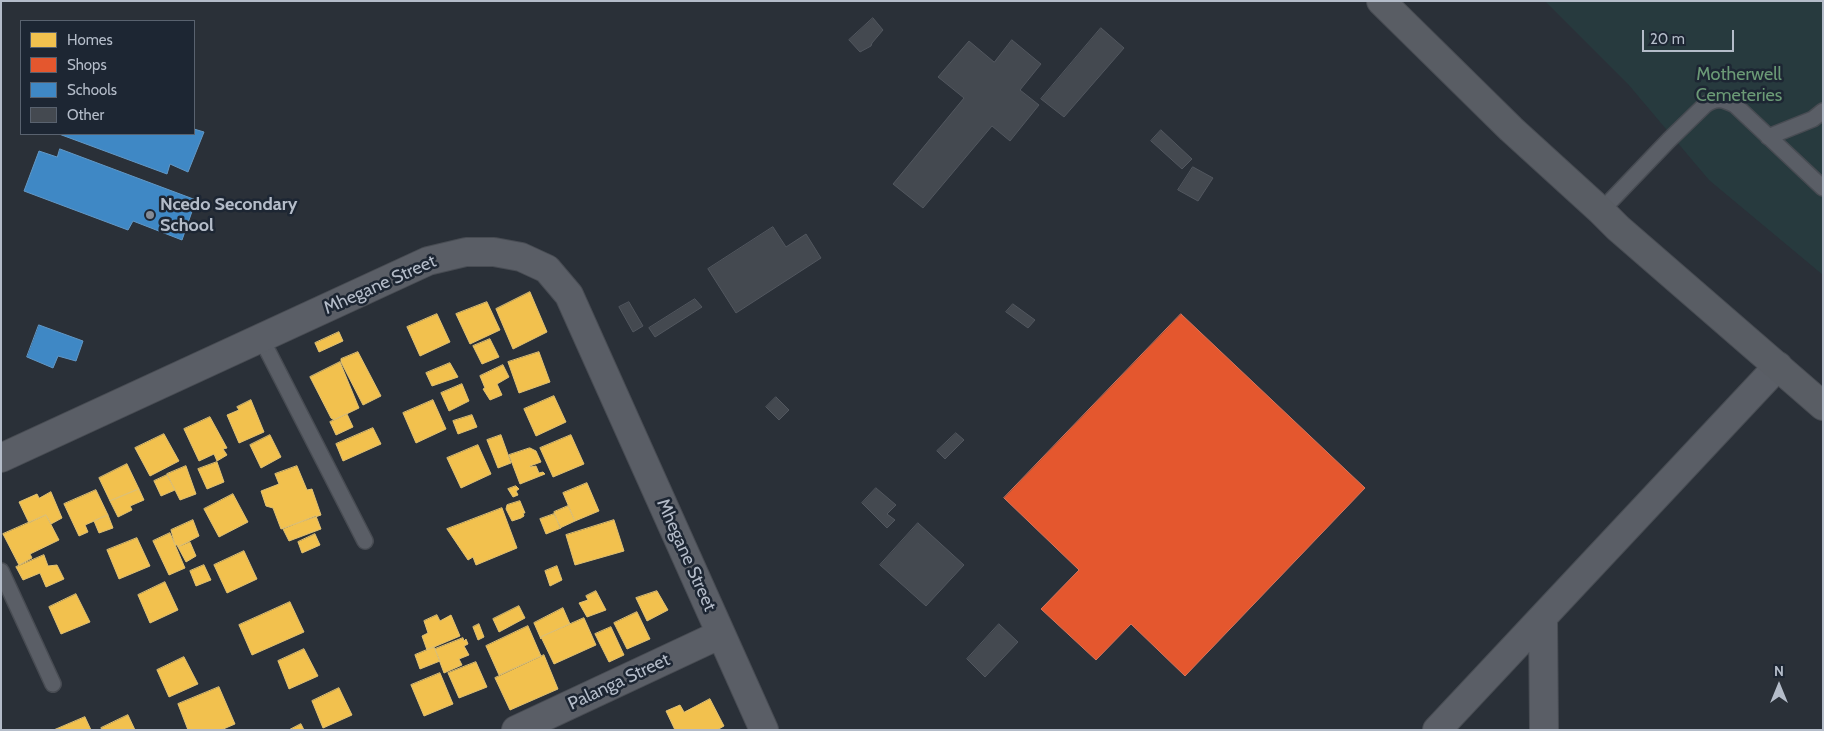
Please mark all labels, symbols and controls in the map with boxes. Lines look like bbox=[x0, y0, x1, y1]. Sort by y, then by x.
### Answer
legend bbox=[20, 20, 195, 135]
scale bar bbox=[1644, 20, 1736, 52]
text: 20 m bbox=[1650, 30, 1685, 48]
text: Homes bbox=[67, 31, 113, 49]
text: Shops bbox=[67, 56, 107, 74]
park label: Motherwell Cemeteries bbox=[1696, 64, 1782, 106]
text: Schools bbox=[67, 81, 117, 99]
text: Other bbox=[67, 106, 104, 124]
place label: Ncedo Secondary School bbox=[160, 194, 297, 236]
marker: Ncedo Secondary School bbox=[144, 209, 156, 221]
street label: Mhegane Street bbox=[321, 251, 439, 319]
street label: Mhegane Street bbox=[652, 496, 720, 614]
street label: Palanga Street bbox=[565, 649, 673, 715]
north arrow bbox=[1754, 661, 1804, 711]
text: N bbox=[1774, 662, 1784, 680]

